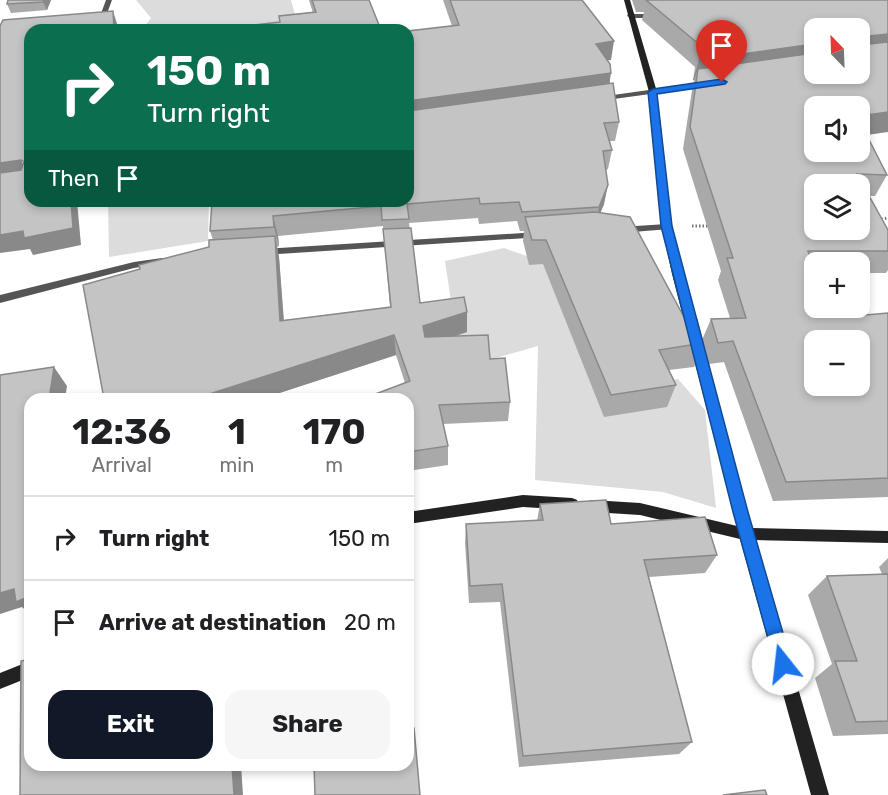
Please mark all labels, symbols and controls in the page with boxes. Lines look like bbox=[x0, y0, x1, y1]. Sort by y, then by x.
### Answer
north arrow bbox=[804, 18, 870, 84]
map controls bbox=[804, 18, 870, 396]
pin bbox=[696, 20, 747, 82]
icon: arrive bbox=[705, 29, 738, 62]
text: 150 m bbox=[147, 46, 271, 96]
icon: right bbox=[48, 48, 126, 126]
button: sound bbox=[804, 96, 870, 162]
text: Turn right bbox=[147, 97, 270, 129]
icon: arrive bbox=[111, 162, 144, 195]
text: Then bbox=[48, 165, 99, 192]
button: layers bbox=[804, 174, 870, 240]
button: + bbox=[804, 252, 870, 318]
button: − bbox=[804, 330, 870, 396]
text: 12:36 bbox=[72, 410, 171, 453]
text: 1 bbox=[228, 410, 246, 453]
text: 170 bbox=[303, 410, 366, 453]
text: Arrival bbox=[92, 453, 152, 477]
text: min bbox=[220, 453, 254, 477]
text: m bbox=[325, 453, 343, 477]
icon: right bbox=[48, 522, 81, 555]
text: Turn right bbox=[99, 525, 209, 552]
text: 150 m bbox=[329, 525, 390, 552]
icon: arrive bbox=[48, 606, 81, 639]
text: Arrive at destination bbox=[99, 609, 326, 636]
text: 20 m bbox=[344, 609, 396, 636]
position arrow bbox=[751, 632, 815, 696]
button: Exit bbox=[48, 690, 213, 759]
button: Share bbox=[225, 690, 390, 759]

